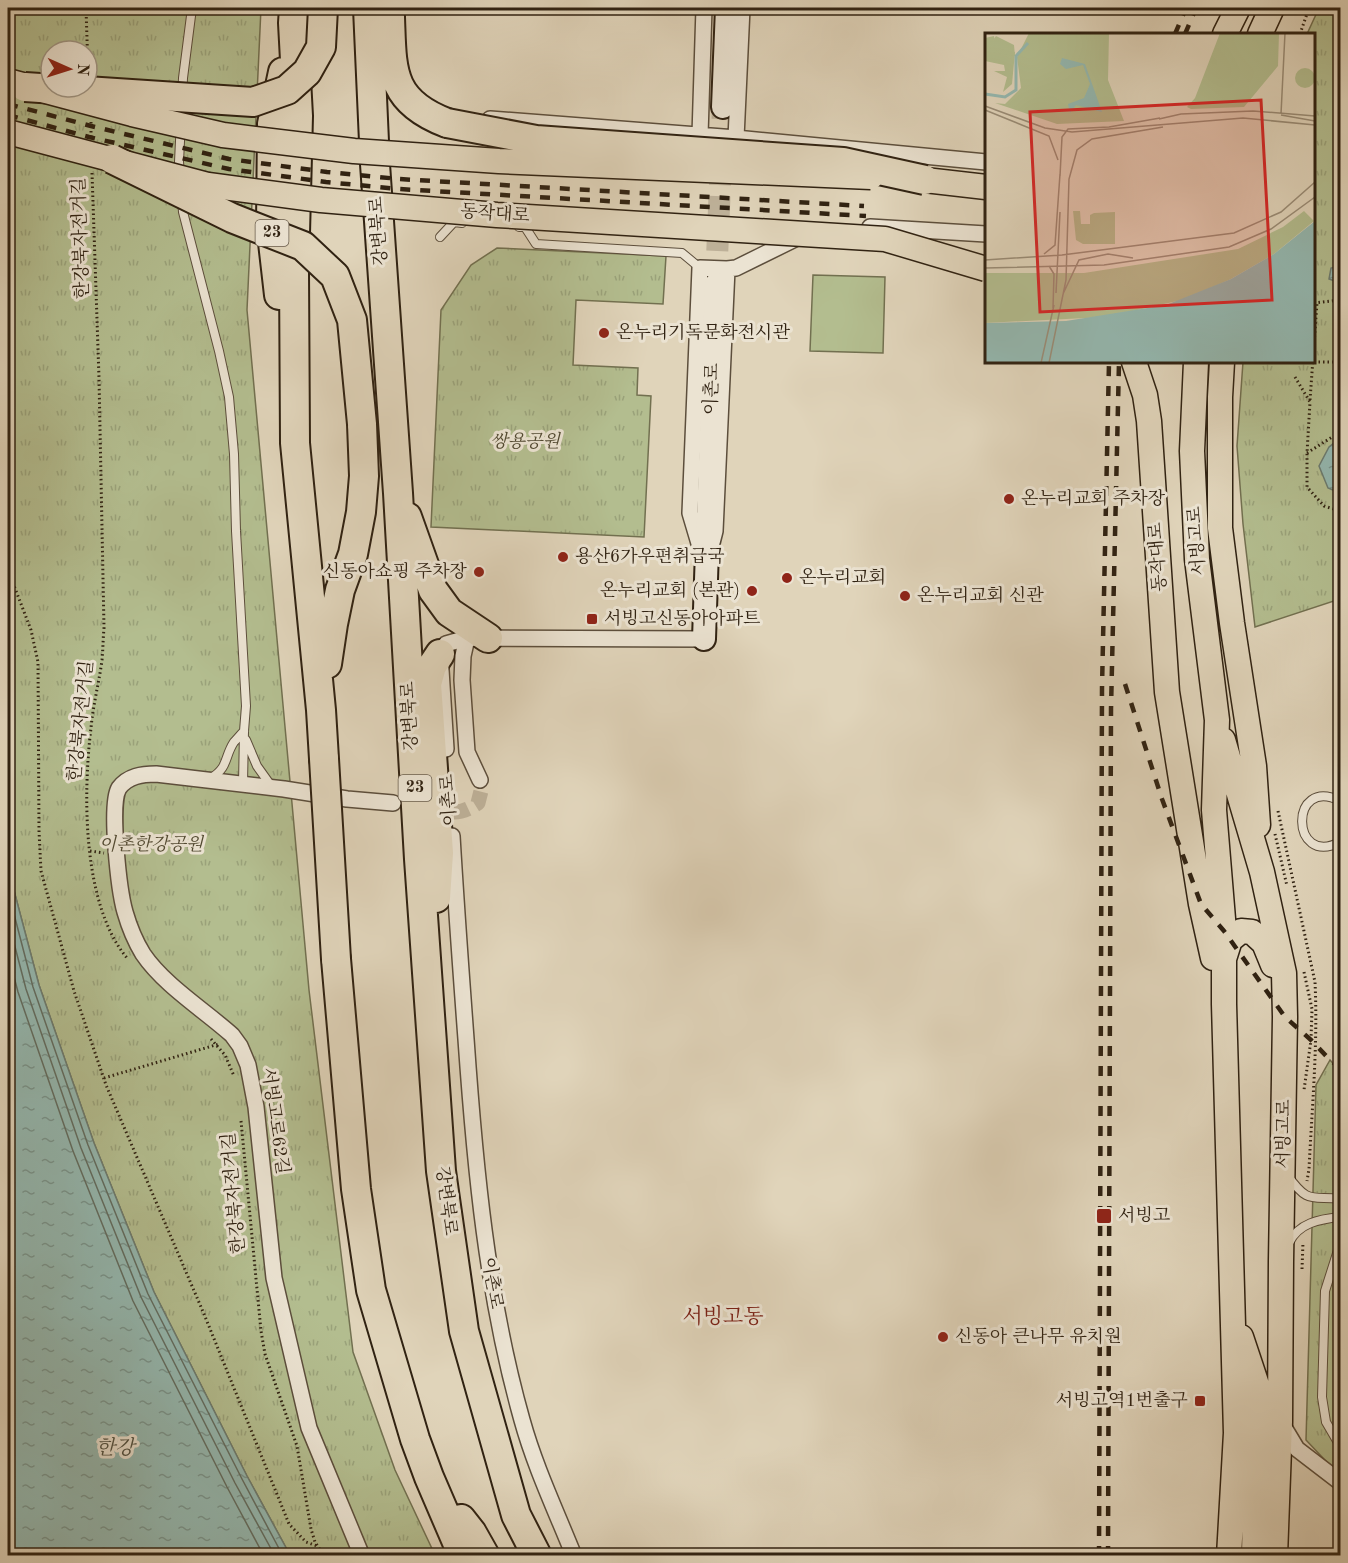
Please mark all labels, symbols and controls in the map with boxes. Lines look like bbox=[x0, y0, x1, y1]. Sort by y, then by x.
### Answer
inset map bbox=[985, 33, 1315, 363]
north arrow bbox=[39, 39, 99, 99]
text: N bbox=[74, 63, 90, 77]
street label: 한강북자전거길 bbox=[68, 177, 92, 299]
street label: 강변북로 bbox=[366, 196, 390, 266]
street label: 동작대로 bbox=[460, 202, 530, 225]
road number: 23 bbox=[256, 220, 288, 246]
place label: 온누리기독문화전시관 bbox=[616, 323, 790, 342]
marker: 온누리기독문화전시관 bbox=[597, 326, 611, 340]
street label: 이촌로 bbox=[700, 363, 722, 415]
park label: 쌍용공원 bbox=[490, 431, 561, 451]
place label: 온누리교회 주차장 bbox=[1021, 489, 1166, 508]
marker: 온누리교회 주차장 bbox=[1002, 492, 1016, 506]
street label: 서빙고로 bbox=[1185, 506, 1208, 576]
street label: 동작대로 bbox=[1146, 522, 1169, 592]
place label: 용산6가우편취급국 bbox=[575, 547, 725, 566]
marker: 용산6가우편취급국 bbox=[556, 550, 570, 564]
place label: 신동아쇼핑 주차장 bbox=[323, 562, 468, 581]
marker: 신동아쇼핑 주차장 bbox=[472, 565, 486, 579]
place label: 온누리교회 bbox=[799, 568, 886, 587]
marker: 온누리교회 bbox=[780, 571, 794, 585]
place label: 온누리교회 (본관) bbox=[600, 580, 740, 600]
marker: 온누리교회 (본관) bbox=[745, 584, 759, 598]
place label: 온누리교회 신관 bbox=[917, 586, 1044, 605]
marker: 온누리교회 신관 bbox=[898, 589, 912, 603]
place label: 서빙고신동아아파트 bbox=[604, 609, 761, 628]
marker: 서빙고신동아아파트 bbox=[585, 612, 599, 626]
street label: 한강북자전거길 bbox=[64, 659, 96, 782]
street label: 강변북로 bbox=[397, 681, 421, 751]
street label: 이촌로 bbox=[436, 773, 460, 827]
road number: 23 bbox=[398, 775, 432, 801]
park label: 이촌한강공원 bbox=[99, 834, 205, 854]
street label: 서빙고로62길 bbox=[259, 1066, 292, 1176]
street label: 서빙고로 bbox=[1273, 1099, 1294, 1169]
street label: 한강북자전거길 bbox=[218, 1132, 248, 1255]
street label: 강변북로 bbox=[433, 1165, 461, 1237]
place label: 서빙고 bbox=[1118, 1206, 1171, 1225]
marker: 서빙고 bbox=[1095, 1207, 1113, 1225]
street label: 이촌로 bbox=[479, 1255, 507, 1310]
district label: 서빙고동 bbox=[682, 1305, 764, 1328]
place label: 신동아 큰나무 유치원 bbox=[955, 1327, 1122, 1346]
marker: 신동아 큰나무 유치원 bbox=[936, 1330, 950, 1344]
place label: 서빙고역1번출구 bbox=[1056, 1390, 1188, 1410]
marker: 서빙고역1번출구 bbox=[1193, 1394, 1207, 1408]
water label: 한강 bbox=[96, 1436, 137, 1459]

